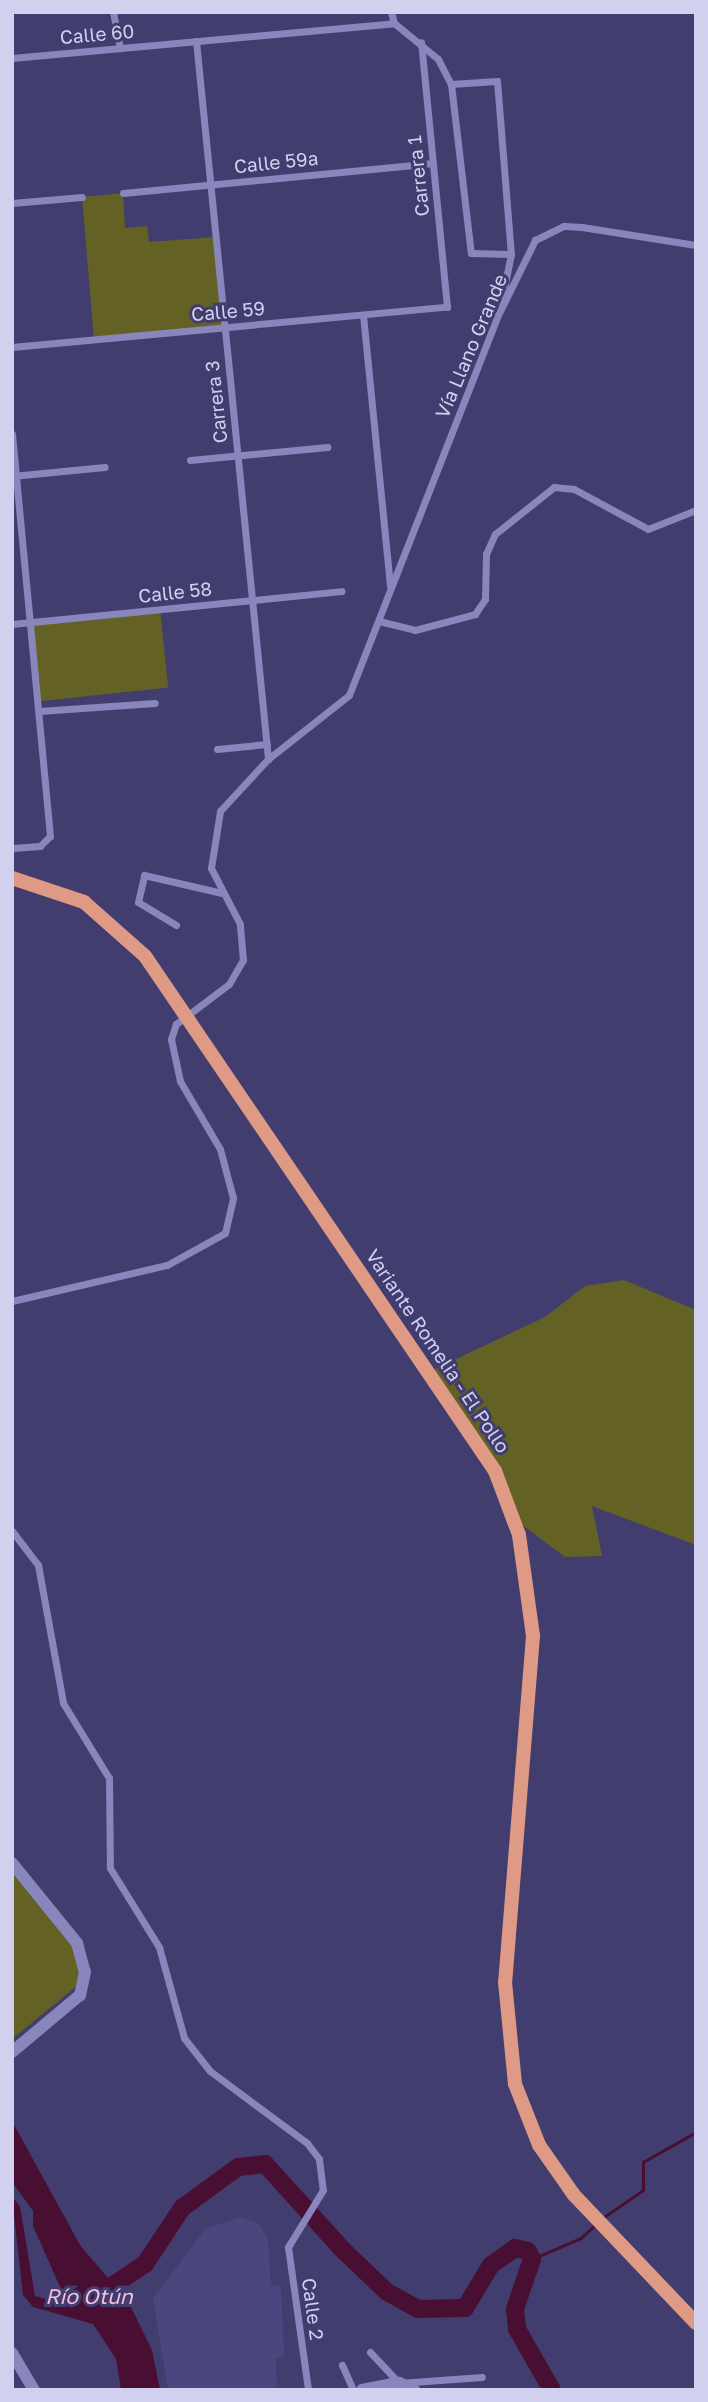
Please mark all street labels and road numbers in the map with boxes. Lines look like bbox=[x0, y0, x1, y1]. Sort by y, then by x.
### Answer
street label: Calle 60 bbox=[59, 19, 135, 49]
street label: Carrera 1 bbox=[402, 134, 434, 218]
street label: Calle 59a bbox=[233, 146, 319, 178]
street label: Vía Llano Grande bbox=[430, 271, 512, 421]
street label: Calle 59 bbox=[190, 296, 266, 326]
street label: Carrera 3 bbox=[200, 359, 232, 445]
street label: Calle 58 bbox=[137, 577, 213, 607]
street label: Variante Romelia - El Pollo bbox=[361, 1245, 515, 1457]
street label: Calle 2 bbox=[297, 2277, 329, 2341]

